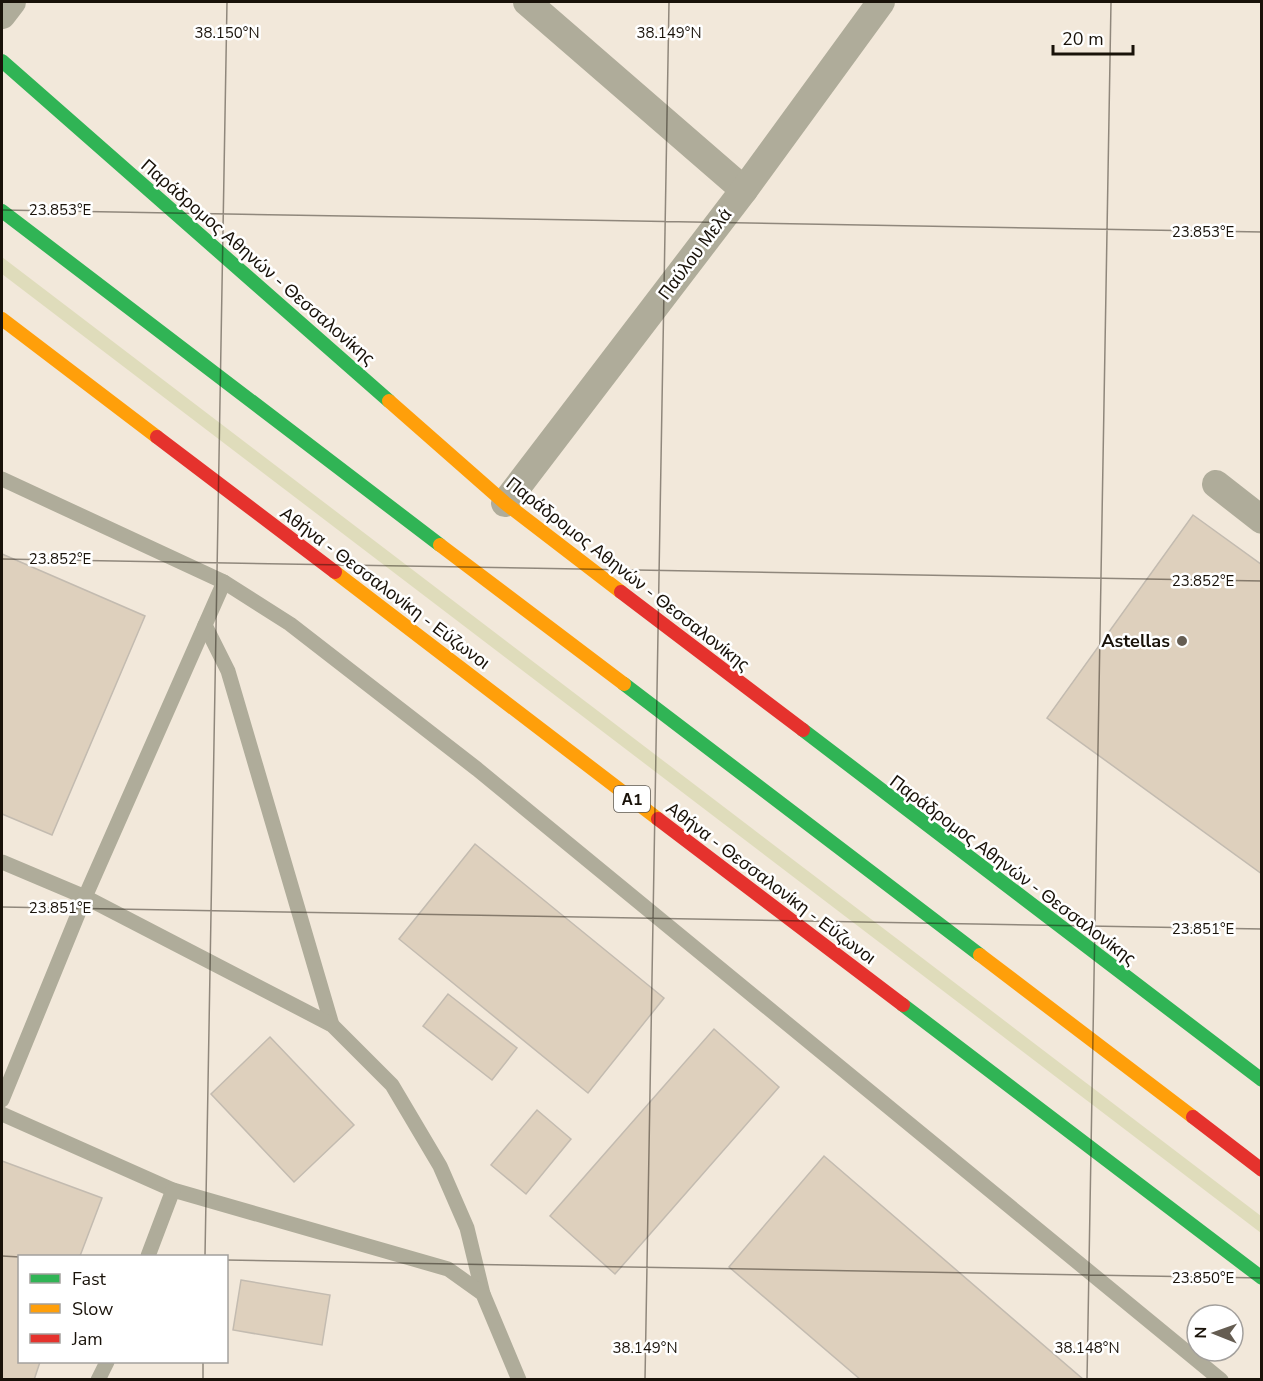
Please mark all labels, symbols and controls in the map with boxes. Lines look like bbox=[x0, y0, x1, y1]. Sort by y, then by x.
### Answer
scale bar bbox=[1053, 18, 1132, 56]
text: 38.150°N bbox=[194, 23, 260, 43]
text: 38.149°N bbox=[636, 23, 702, 43]
text: 20 m bbox=[1062, 27, 1104, 51]
street label: Παράδρομος Αθηνών - Θεσσαλονίκης bbox=[136, 154, 380, 371]
text: 23.853°E bbox=[29, 200, 91, 220]
street label: Παύλου Μελά bbox=[653, 203, 737, 305]
text: 23.853°E bbox=[1172, 222, 1234, 242]
street label: Παράδρομος Αθηνών - Θεσσαλονίκης bbox=[501, 471, 755, 677]
street label: Αθήνα - Θεσσαλονίκη - Εύζωνοι bbox=[275, 501, 495, 675]
text: 23.852°E bbox=[29, 549, 91, 569]
text: 23.852°E bbox=[1172, 571, 1234, 591]
place label: Astellas bbox=[1101, 629, 1170, 653]
marker: Astellas bbox=[1175, 634, 1189, 648]
street label: Παράδρομος Αθηνών - Θεσσαλονίκης bbox=[885, 769, 1141, 971]
road number: Α1 bbox=[614, 786, 650, 812]
street label: Αθήνα - Θεσσαλονίκη - Εύζωνοι bbox=[661, 796, 881, 970]
text: 23.851°E bbox=[29, 898, 91, 918]
text: 23.851°E bbox=[1172, 919, 1234, 939]
legend bbox=[18, 1255, 228, 1363]
text: Fast bbox=[72, 1267, 107, 1291]
text: 23.850°E bbox=[1172, 1268, 1234, 1288]
text: Slow bbox=[72, 1297, 113, 1321]
north arrow bbox=[1185, 1303, 1245, 1363]
text: Jam bbox=[71, 1327, 103, 1351]
text: N bbox=[1190, 1327, 1212, 1339]
text: 38.149°N bbox=[612, 1338, 678, 1358]
text: 38.148°N bbox=[1054, 1338, 1120, 1358]

